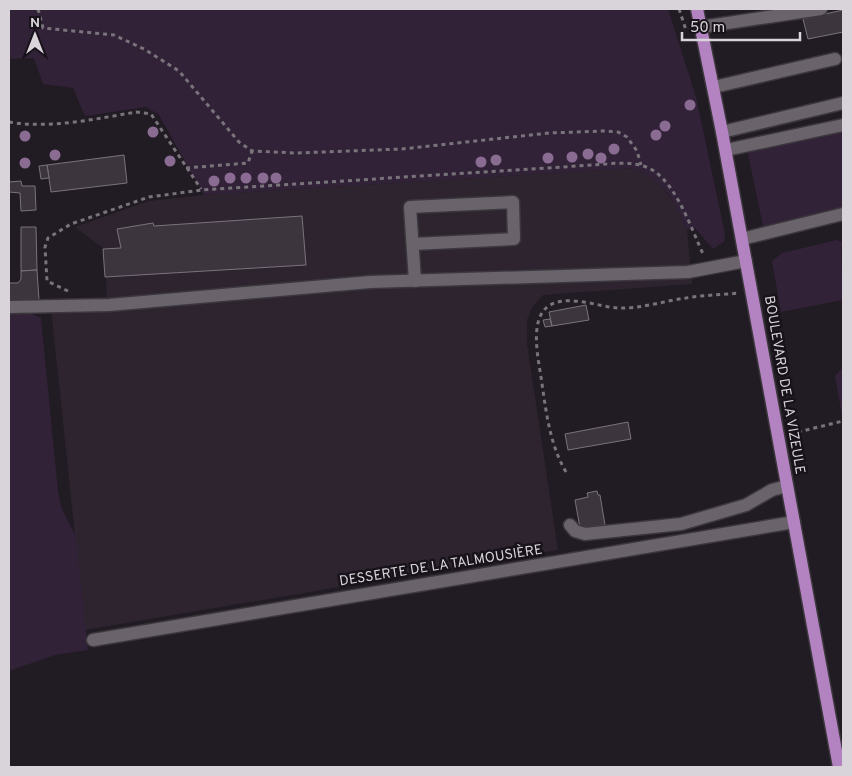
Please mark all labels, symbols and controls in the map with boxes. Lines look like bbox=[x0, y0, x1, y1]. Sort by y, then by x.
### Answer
north arrow bbox=[10, 10, 60, 60]
scale bar bbox=[682, 10, 800, 42]
text: N bbox=[30, 15, 40, 32]
text: 50 m bbox=[690, 19, 725, 38]
street label: BOULEVARD DE LA VIZEULE bbox=[760, 294, 808, 476]
street label: DESSERTE DE LA TALMOUSIÈRE bbox=[338, 541, 544, 590]

